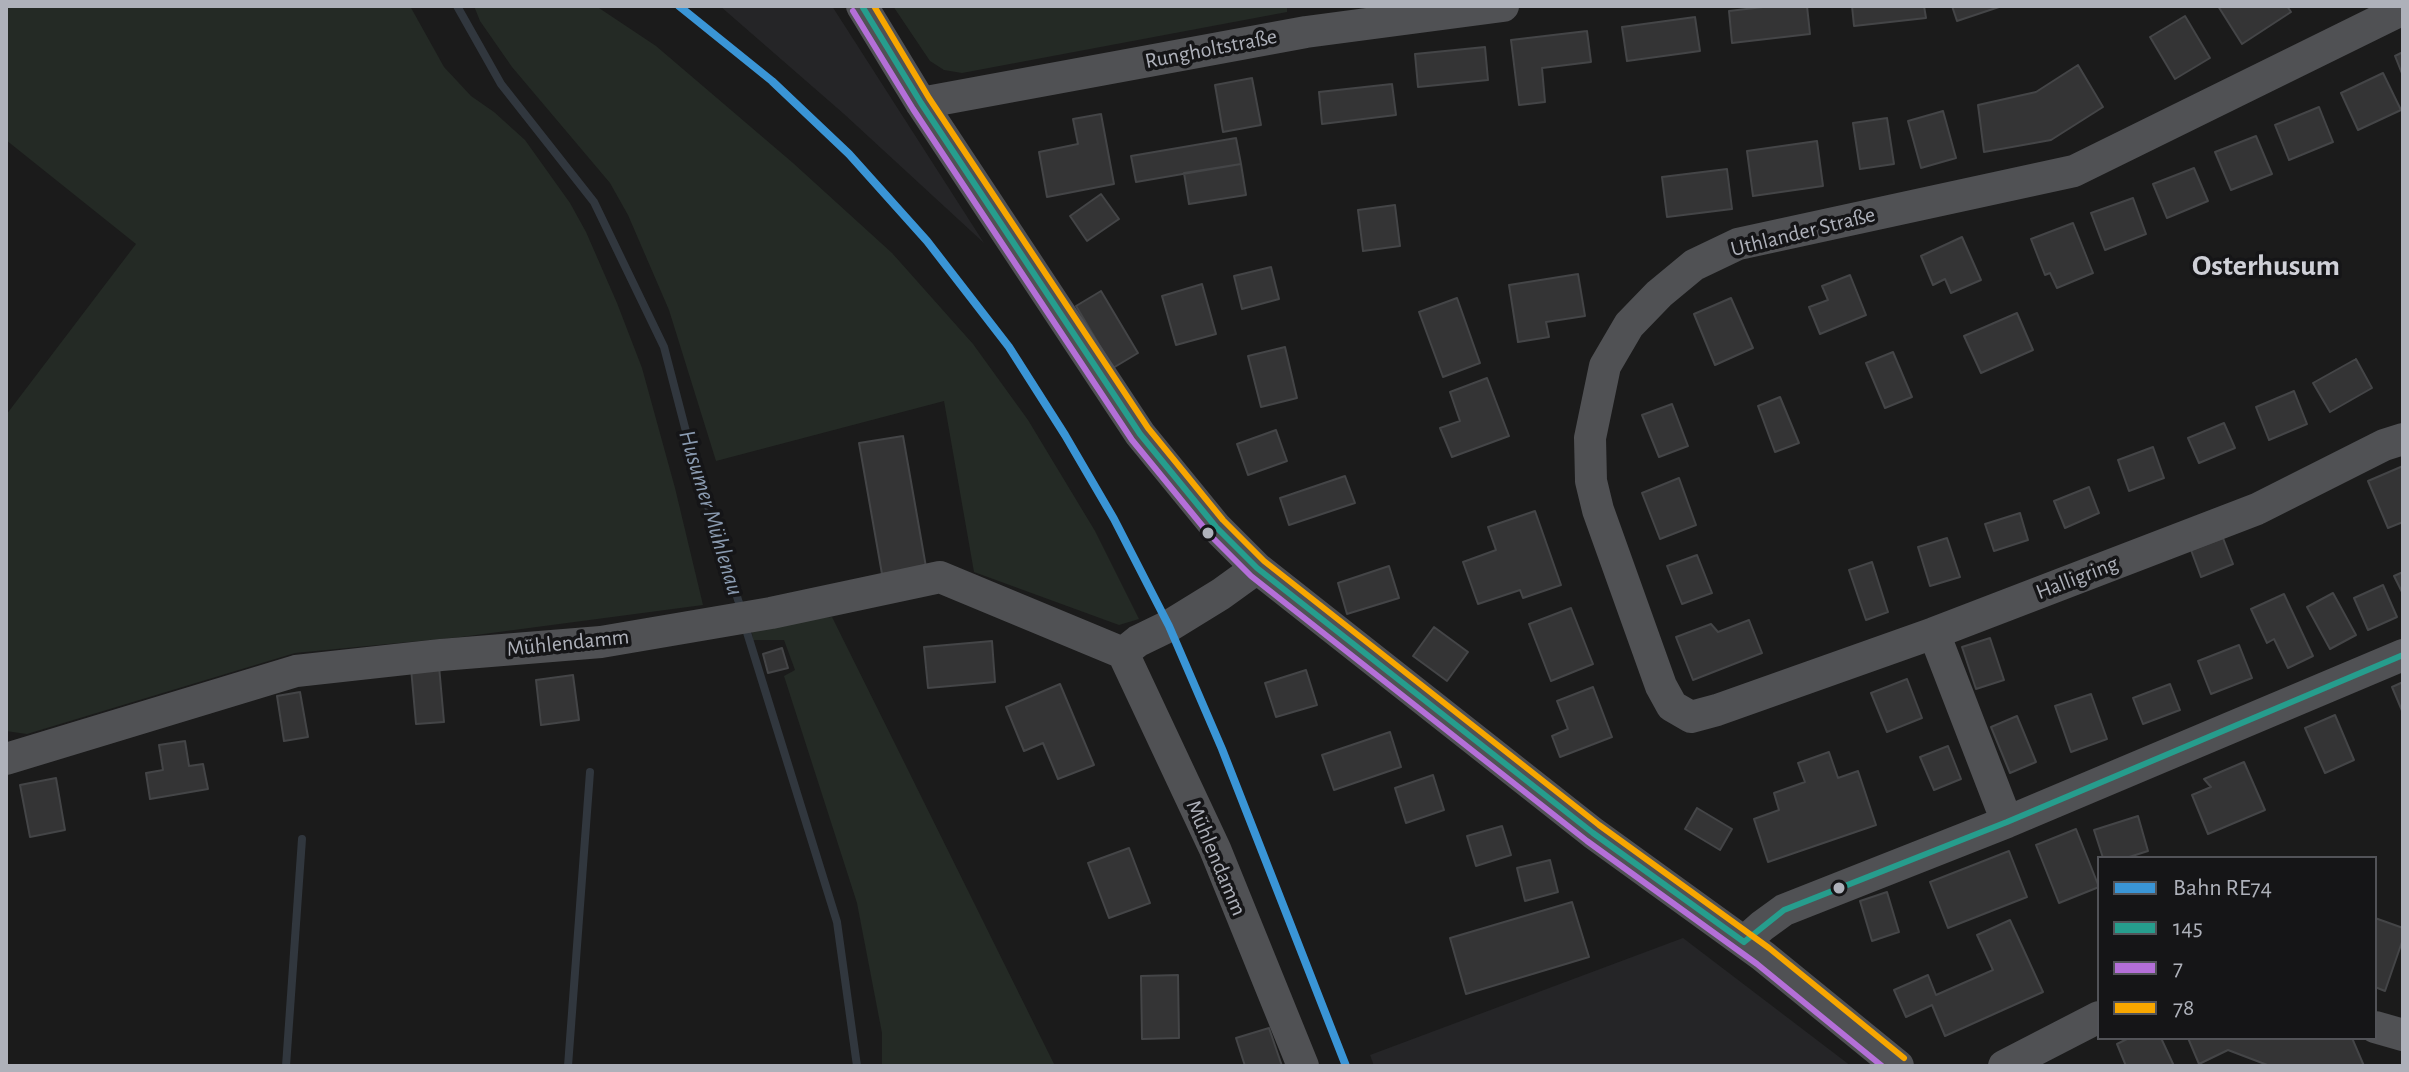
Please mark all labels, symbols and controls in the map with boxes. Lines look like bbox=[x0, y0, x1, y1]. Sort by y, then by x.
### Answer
street label: Rungholtstraße bbox=[1143, 23, 1279, 75]
street label: Uthlander Straße bbox=[1728, 201, 1878, 263]
district label: Osterhusum bbox=[2192, 248, 2340, 284]
water label: Husumer Mühlenau bbox=[672, 427, 750, 599]
unlabelled marker bbox=[1200, 525, 1216, 541]
street label: Halligring bbox=[2032, 550, 2122, 606]
street label: Mühlendamm bbox=[506, 623, 630, 663]
street label: Mühlendamm bbox=[1180, 796, 1252, 920]
legend bbox=[2097, 856, 2377, 1040]
text: Bahn RE74 bbox=[2173, 876, 2272, 900]
unlabelled marker bbox=[1831, 880, 1847, 896]
text: 145 bbox=[2173, 916, 2203, 940]
text: 7 bbox=[2173, 956, 2183, 980]
text: 78 bbox=[2173, 996, 2194, 1020]

